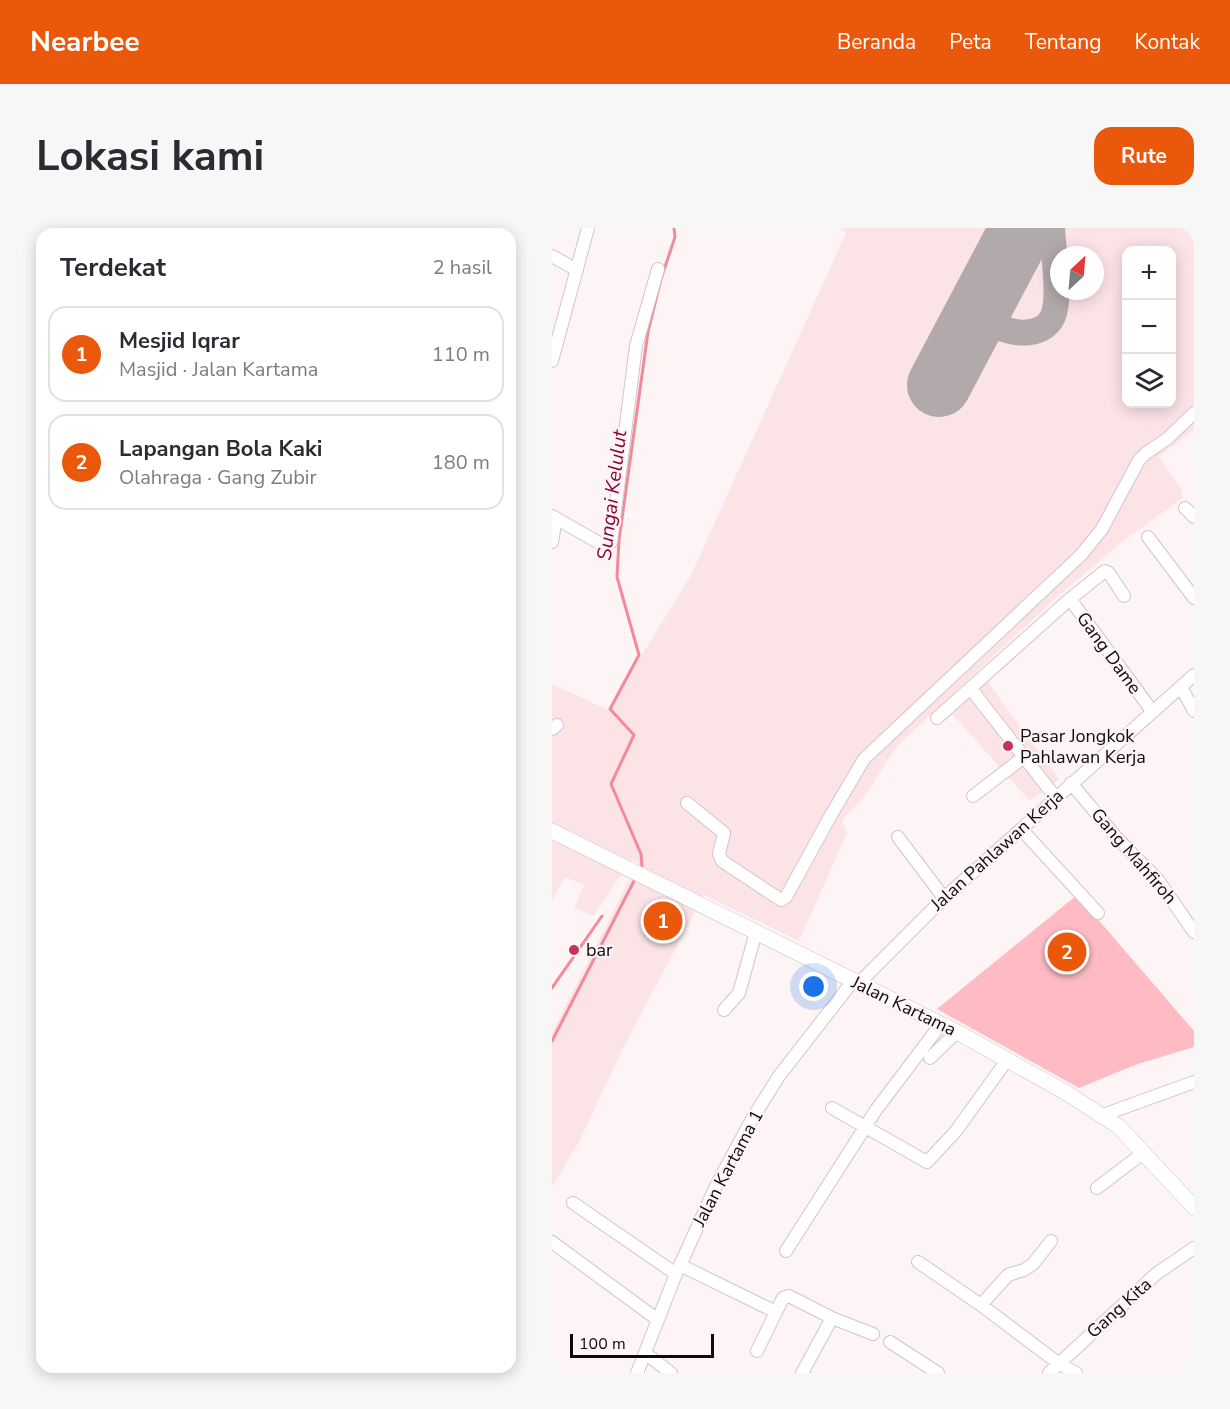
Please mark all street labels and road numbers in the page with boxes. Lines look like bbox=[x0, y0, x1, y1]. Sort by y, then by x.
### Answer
street label: Gang Dame bbox=[1071, 607, 1147, 699]
street label: Jalan Pahlawan Kerja bbox=[925, 784, 1068, 917]
street label: Gang Mahfiroh bbox=[1086, 803, 1182, 909]
street label: Jalan Kartama bbox=[847, 970, 960, 1042]
street label: Jalan Kartama 1 bbox=[687, 1105, 769, 1231]
street label: Gang Kita bbox=[1082, 1273, 1156, 1343]

